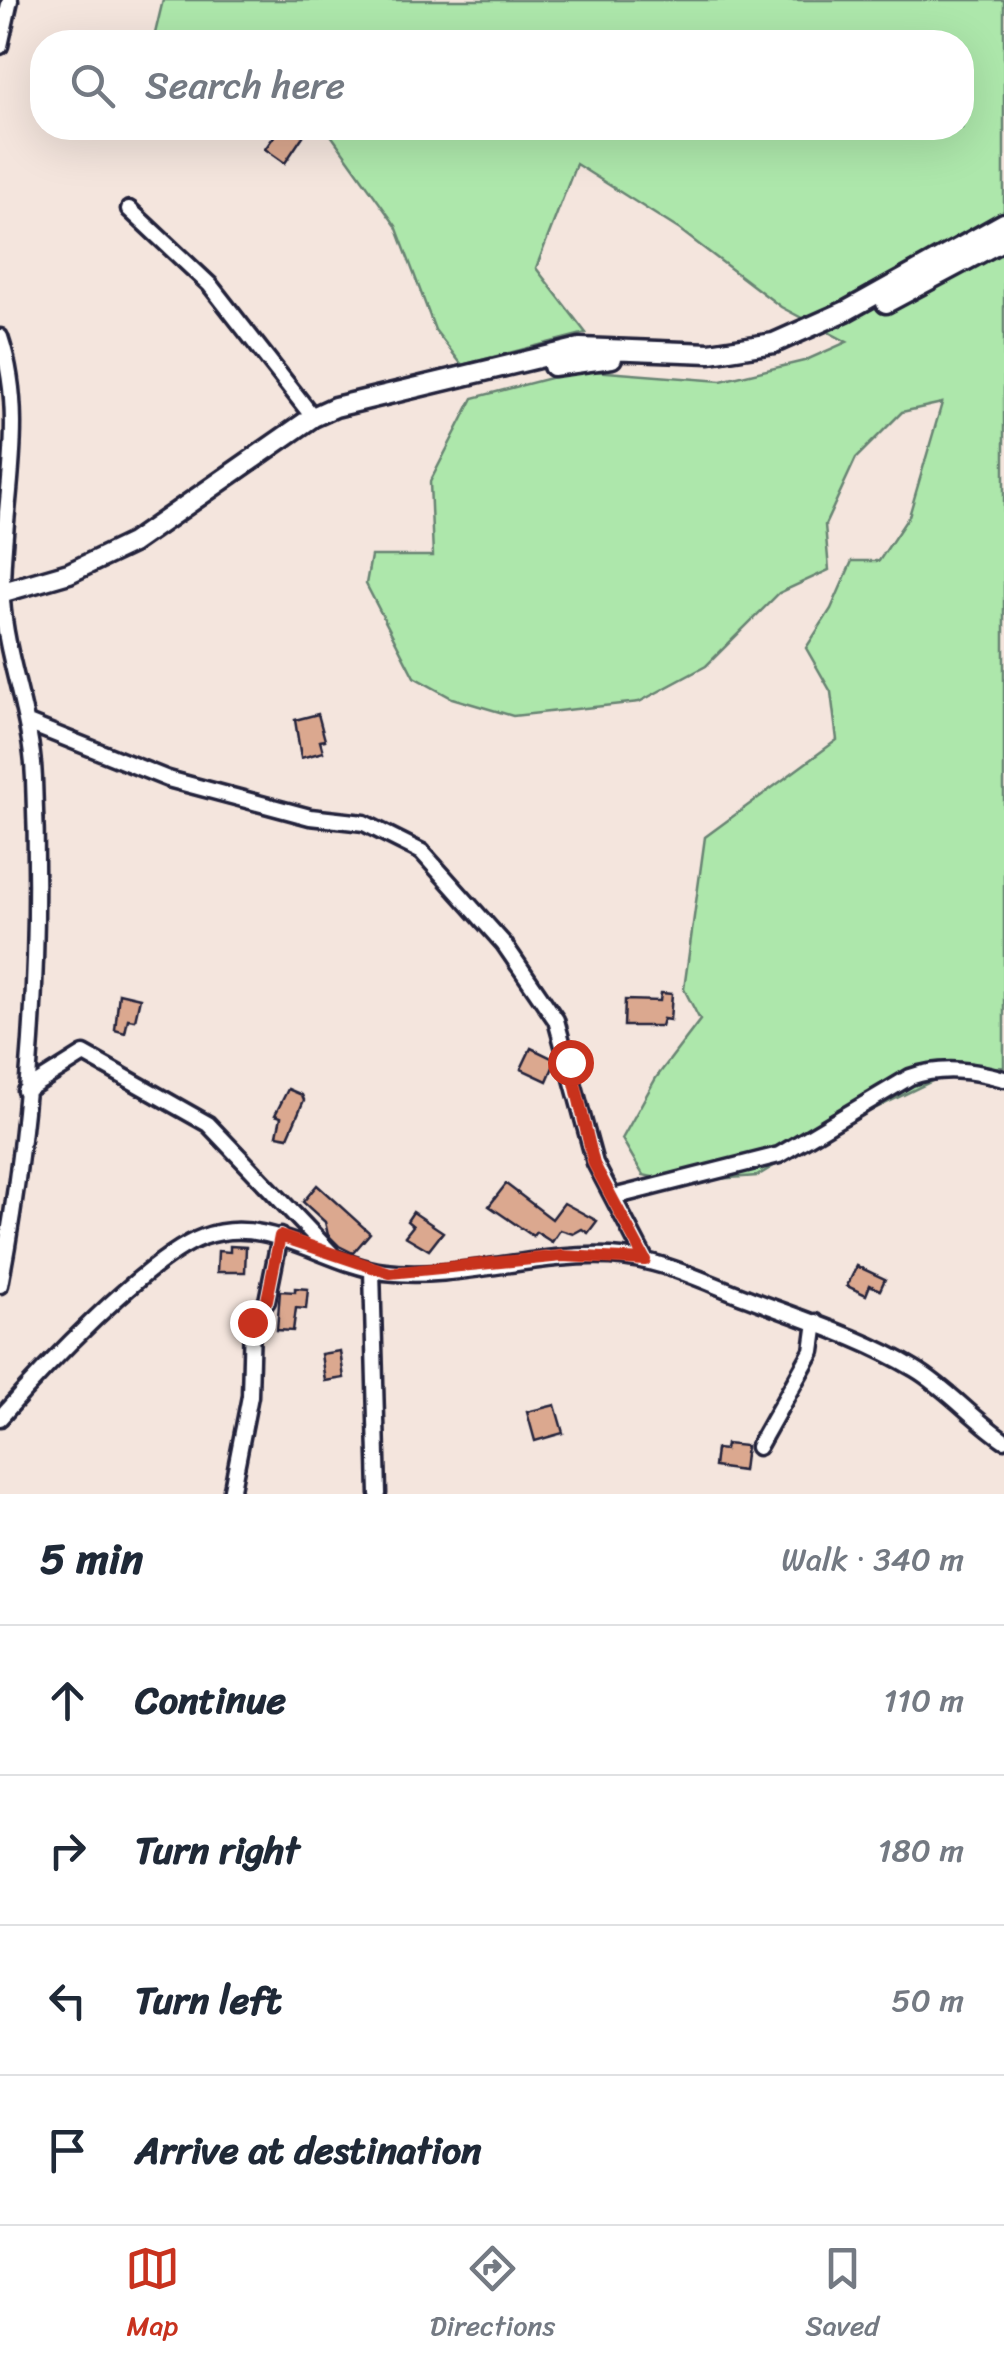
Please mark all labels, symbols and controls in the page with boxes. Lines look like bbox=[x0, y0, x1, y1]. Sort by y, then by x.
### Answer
search box bbox=[30, 30, 974, 140]
text: Search here bbox=[145, 52, 345, 119]
icon: search bbox=[65, 58, 120, 113]
route start bbox=[548, 1040, 594, 1086]
route end bbox=[230, 1300, 276, 1346]
text: 5 min bbox=[40, 1522, 143, 1596]
text: Walk · 340 m bbox=[781, 1531, 964, 1588]
text: Continue bbox=[135, 1667, 286, 1734]
text: 110 m bbox=[883, 1672, 964, 1729]
icon: ahead bbox=[40, 1673, 95, 1728]
text: Turn right bbox=[135, 1817, 300, 1884]
text: 180 m bbox=[878, 1822, 964, 1879]
icon: right bbox=[40, 1823, 95, 1878]
text: Turn left bbox=[135, 1967, 281, 2034]
text: 50 m bbox=[891, 1972, 964, 2029]
icon: left bbox=[40, 1973, 95, 2028]
text: Arrive at destination bbox=[135, 2117, 482, 2184]
icon: arrive bbox=[40, 2123, 95, 2178]
tab: Map bbox=[125, 2241, 180, 2350]
tab: Directions bbox=[430, 2241, 555, 2350]
tab: Saved bbox=[805, 2241, 879, 2350]

